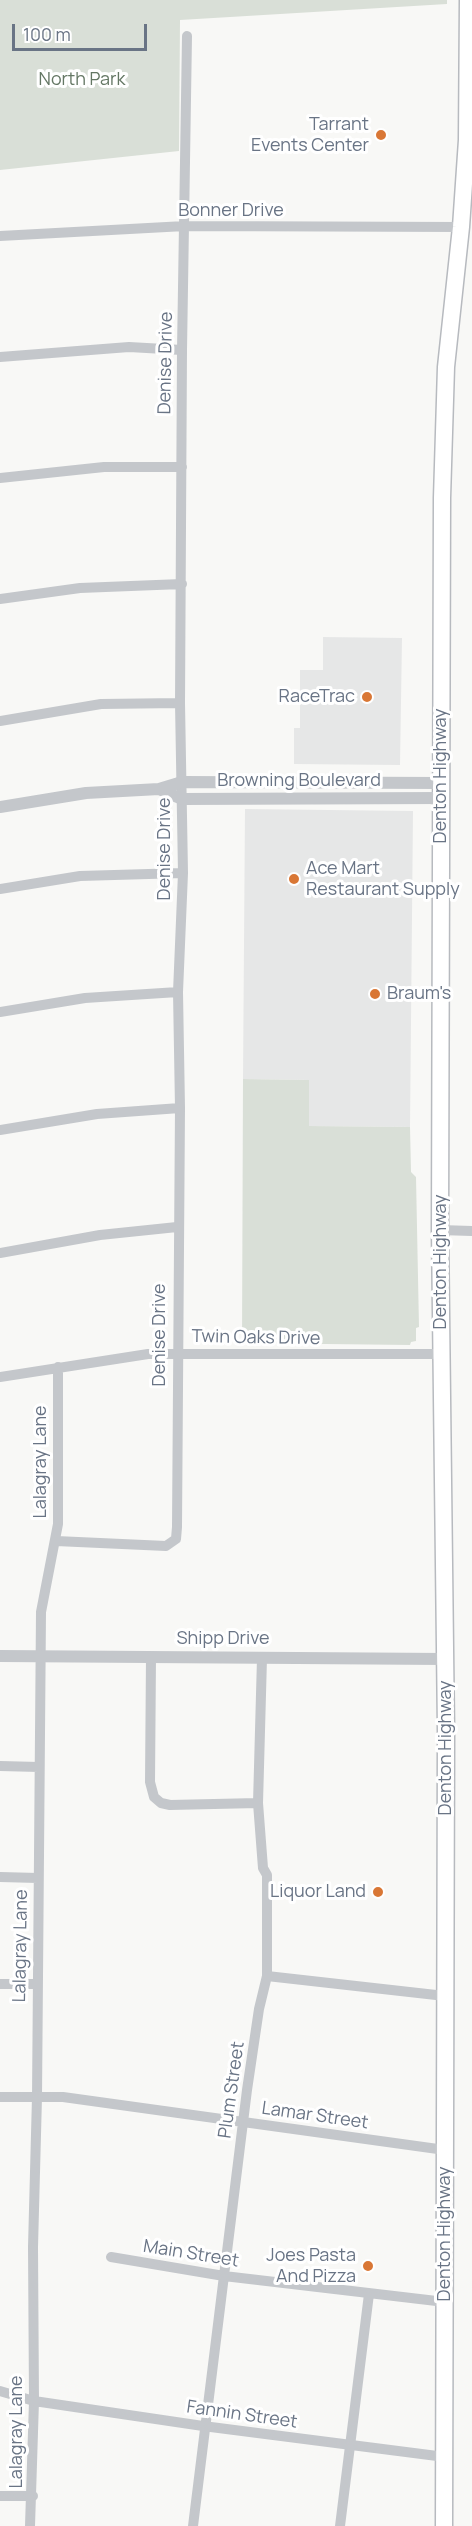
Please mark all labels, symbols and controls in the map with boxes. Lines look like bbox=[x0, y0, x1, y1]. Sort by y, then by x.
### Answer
scale bar bbox=[15, 12, 150, 50]
text: 100 m bbox=[23, 22, 71, 46]
park label: North Park bbox=[39, 69, 125, 91]
place label: Tarrant Events Center bbox=[251, 114, 369, 156]
marker: Tarrant Events Center bbox=[374, 128, 388, 142]
street label: Bonner Drive bbox=[178, 200, 284, 222]
street label: Denise Drive bbox=[154, 311, 178, 415]
place label: RaceTrac bbox=[279, 686, 355, 708]
marker: RaceTrac bbox=[360, 690, 374, 704]
street label: Denton Highway bbox=[430, 709, 452, 843]
street label: Browning Boulevard bbox=[217, 770, 381, 792]
street label: Denise Drive bbox=[154, 798, 176, 900]
place label: Ace Mart Restaurant Supply bbox=[306, 858, 460, 900]
marker: Ace Mart Restaurant Supply bbox=[287, 872, 301, 886]
place label: Braum's bbox=[387, 983, 451, 1005]
marker: Braum's bbox=[368, 987, 382, 1001]
street label: Denton Highway bbox=[430, 1195, 452, 1329]
street label: Denise Drive bbox=[149, 1284, 171, 1386]
street label: Twin Oaks Drive bbox=[191, 1326, 321, 1350]
street label: Lalagray Lane bbox=[30, 1405, 52, 1519]
street label: Shipp Drive bbox=[177, 1628, 269, 1650]
street label: Denton Highway bbox=[435, 1681, 457, 1815]
place label: Liquor Land bbox=[270, 1881, 366, 1903]
marker: Liquor Land bbox=[371, 1885, 385, 1899]
street label: Lalagray Lane bbox=[9, 1889, 33, 2003]
street label: Plum Street bbox=[215, 2040, 249, 2140]
street label: Lamar Street bbox=[260, 2098, 370, 2134]
street label: Denton Highway bbox=[434, 2167, 456, 2301]
street label: Main Street bbox=[142, 2236, 240, 2272]
place label: Joes Pasta And Pizza bbox=[266, 2245, 356, 2288]
marker: Joes Pasta And Pizza bbox=[361, 2259, 375, 2273]
street label: Lalagray Lane bbox=[6, 2375, 28, 2489]
street label: Fannin Street bbox=[185, 2397, 299, 2433]

